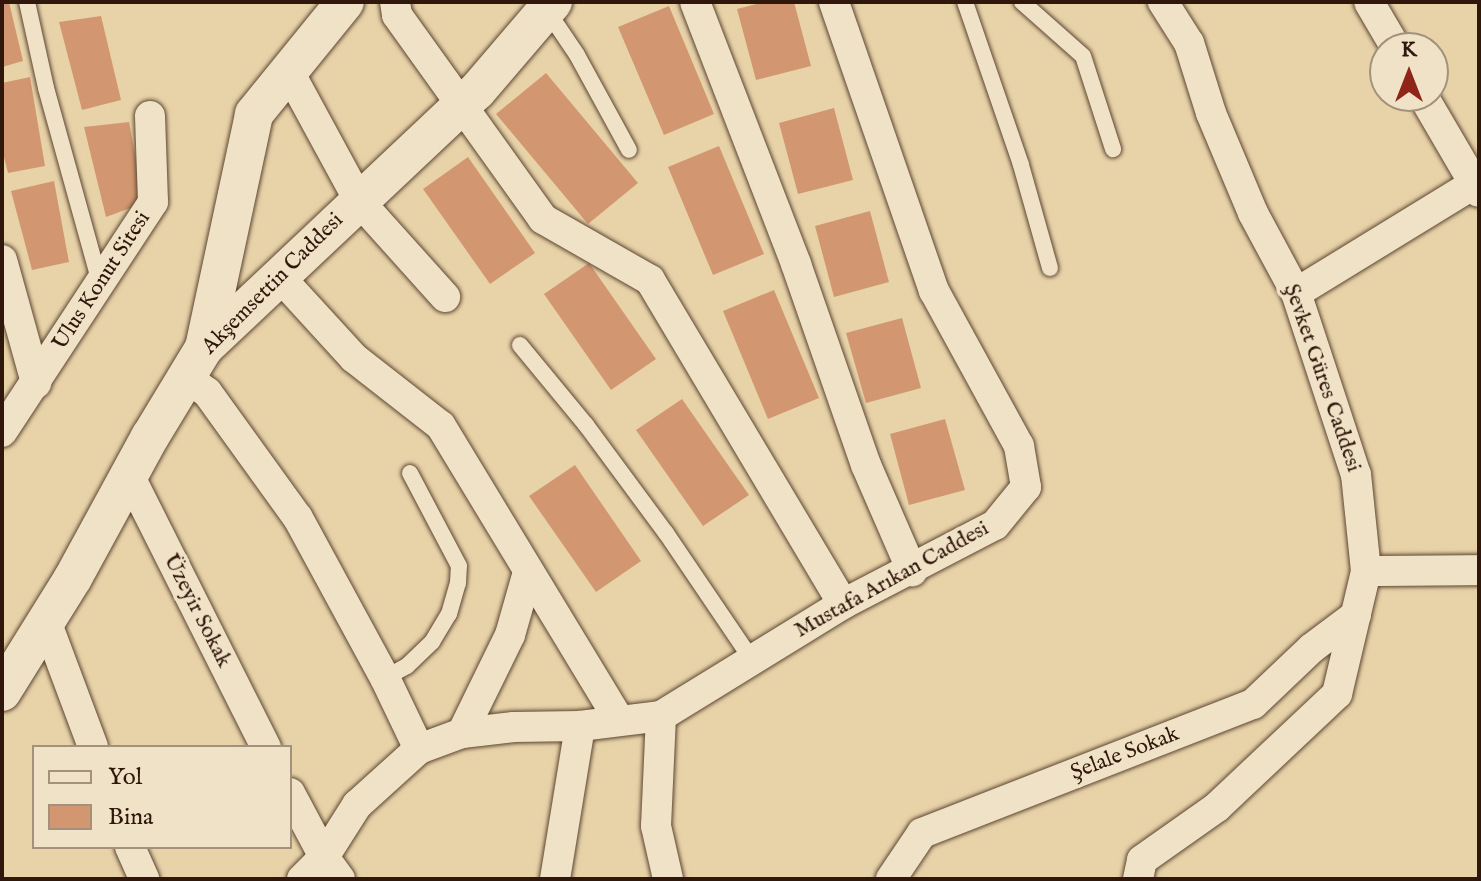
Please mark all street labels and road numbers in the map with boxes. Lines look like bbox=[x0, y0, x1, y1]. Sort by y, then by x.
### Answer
street label: Ulus Konut Sitesi bbox=[47, 207, 157, 355]
street label: Akşemsettin Caddesi bbox=[197, 208, 349, 360]
street label: Şevket Güres Caddesi bbox=[1277, 281, 1367, 475]
street label: Mustafa Arıkan Caddesi bbox=[790, 516, 994, 644]
street label: Üzeyir Sokak bbox=[157, 550, 237, 672]
street label: Şelale Sokak bbox=[1067, 721, 1183, 787]

